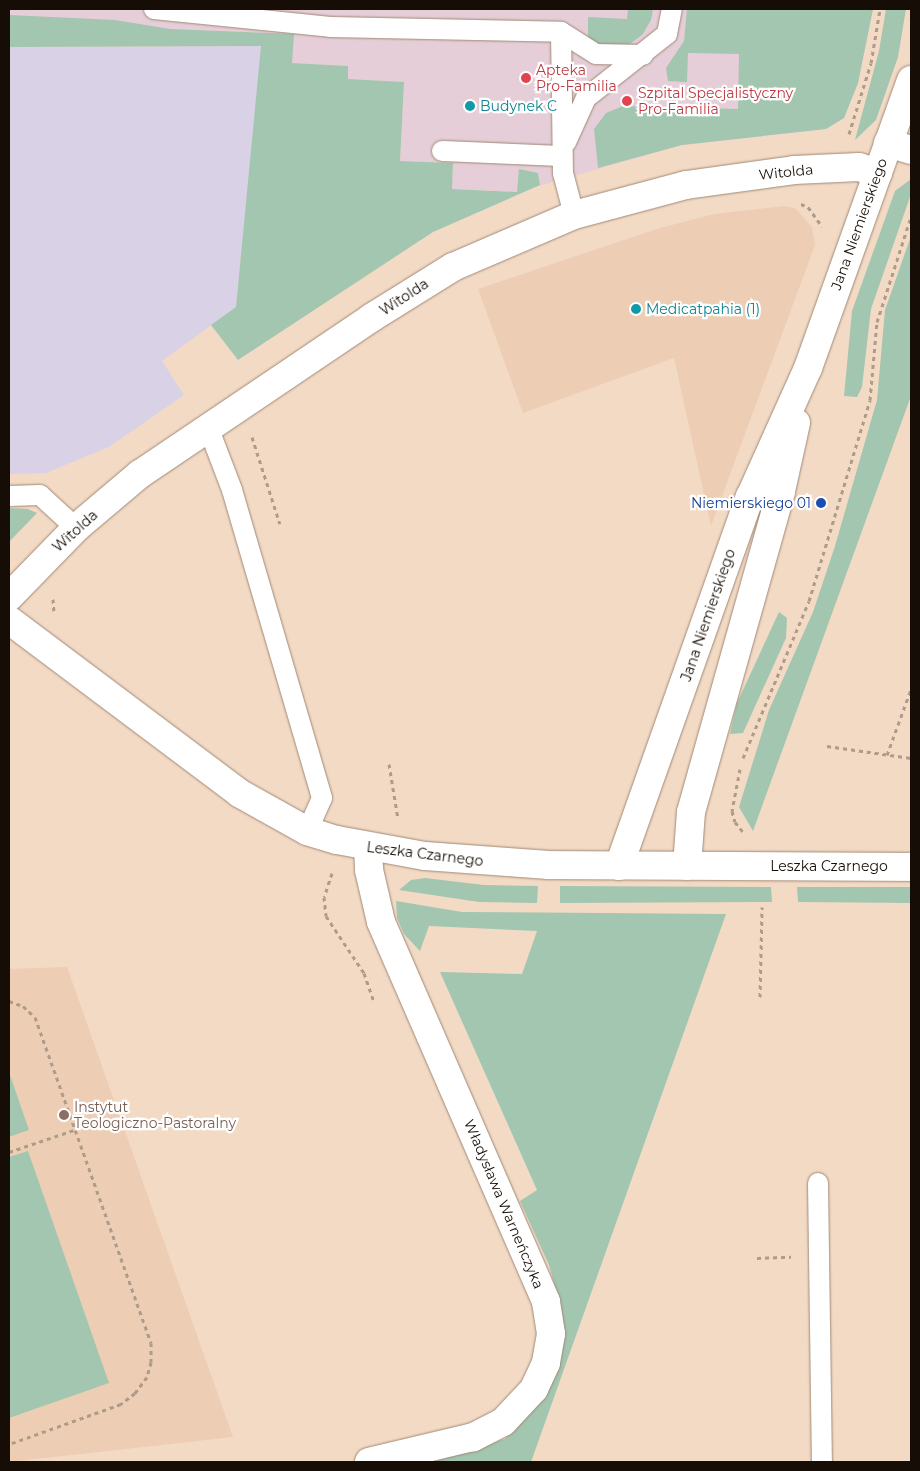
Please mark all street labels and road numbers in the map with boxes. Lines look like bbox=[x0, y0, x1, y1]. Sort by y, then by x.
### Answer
street label: Jana Niemierskiego bbox=[827, 156, 891, 292]
street label: Witolda bbox=[758, 161, 814, 183]
street label: Witolda bbox=[377, 275, 431, 319]
street label: Witolda bbox=[49, 506, 101, 556]
street label: Jana Niemierskiego bbox=[677, 547, 739, 683]
street label: Leszka Czarnego bbox=[366, 838, 484, 870]
street label: Leszka Czarnego bbox=[770, 858, 888, 874]
street label: Władysława Warneńczyka bbox=[461, 1117, 547, 1291]

